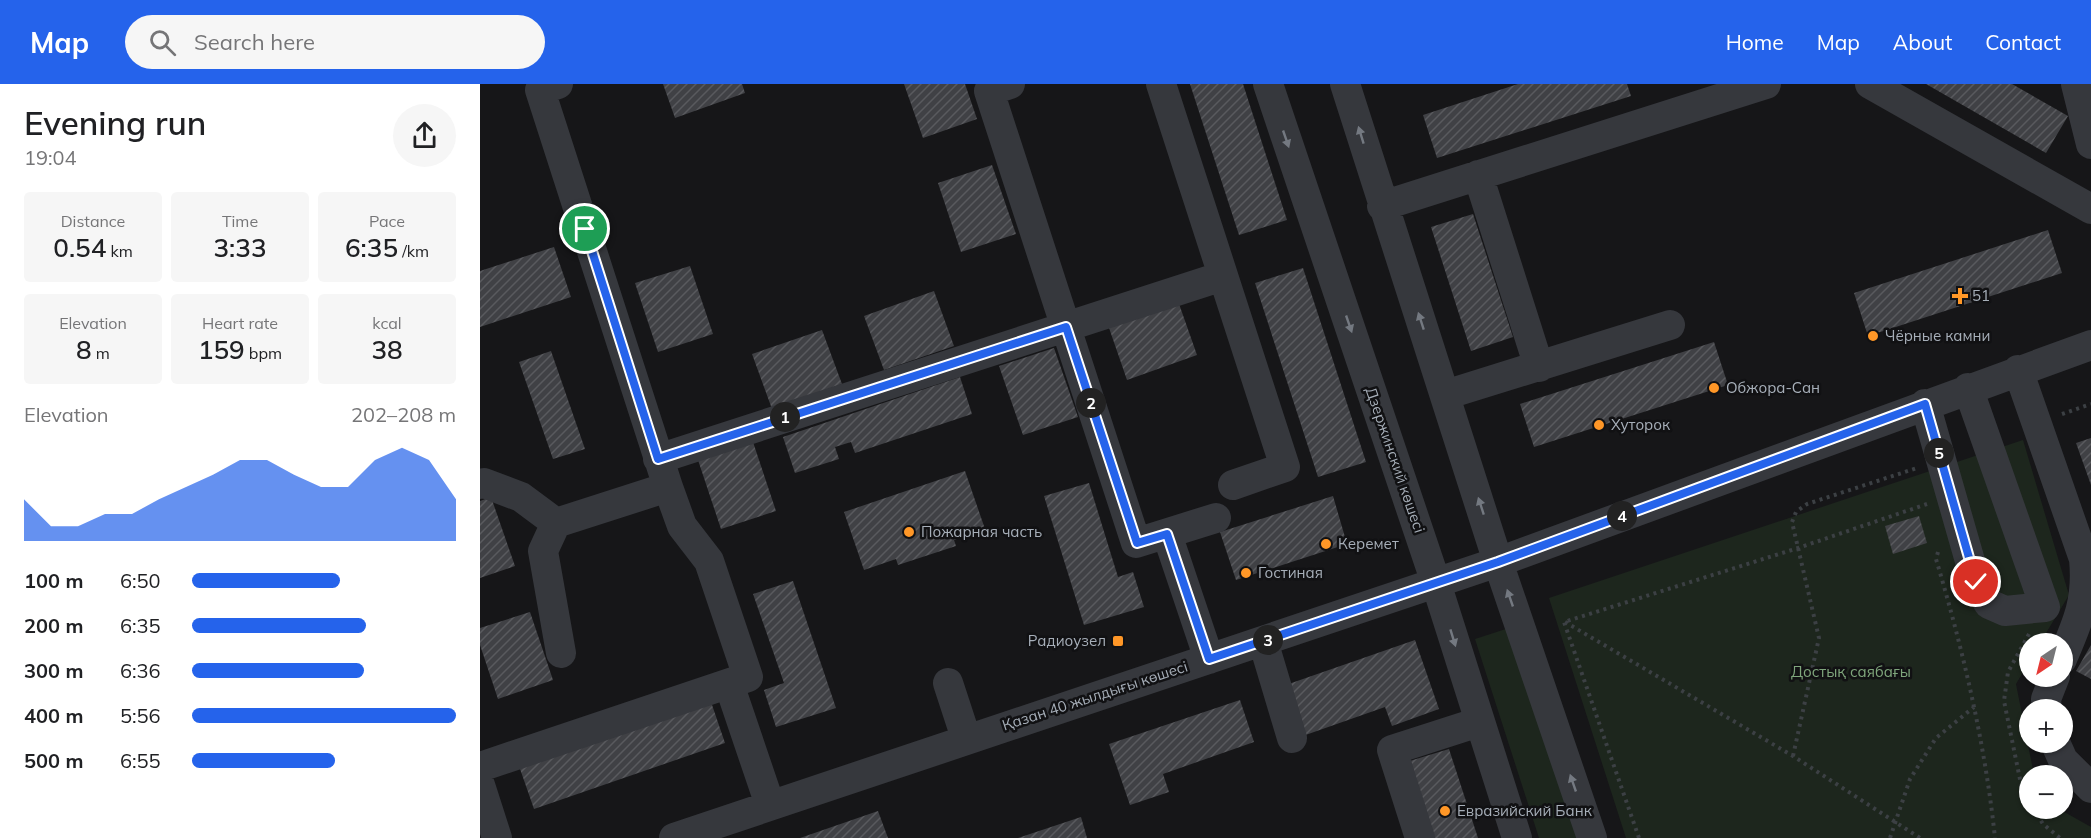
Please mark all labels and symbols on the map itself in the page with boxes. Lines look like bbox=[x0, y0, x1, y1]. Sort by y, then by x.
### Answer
one-way arrow bbox=[1356, 126, 1365, 144]
one-way arrow bbox=[1282, 130, 1292, 148]
pin bbox=[559, 203, 610, 254]
place label: 51 bbox=[1972, 286, 1990, 305]
marker: 51 bbox=[1953, 289, 1967, 303]
one-way arrow bbox=[1415, 312, 1425, 330]
one-way arrow bbox=[1344, 315, 1354, 333]
place label: Чёрные камни bbox=[1885, 326, 1990, 345]
marker: Чёрные камни bbox=[1866, 329, 1880, 343]
place label: Обжора-Сан bbox=[1726, 378, 1820, 397]
marker: Обжора-Сан bbox=[1707, 381, 1721, 395]
street label: Дзержинский көшесі bbox=[1362, 384, 1429, 535]
pin: 2 bbox=[1076, 388, 1106, 418]
pin: 1 bbox=[770, 402, 800, 432]
place label: Хуторок bbox=[1611, 415, 1671, 434]
marker: Хуторок bbox=[1592, 418, 1606, 432]
pin: 5 bbox=[1924, 438, 1954, 468]
one-way arrow bbox=[1475, 497, 1485, 515]
pin: 4 bbox=[1607, 501, 1637, 531]
place label: Пожарная часть bbox=[921, 522, 1042, 541]
marker: Пожарная часть bbox=[902, 525, 916, 539]
place label: Керемет bbox=[1338, 534, 1399, 553]
marker: Керемет bbox=[1319, 537, 1333, 551]
pin bbox=[1950, 556, 2001, 607]
place label: Гостиная bbox=[1258, 563, 1323, 582]
marker: Гостиная bbox=[1239, 566, 1253, 580]
one-way arrow bbox=[1505, 589, 1515, 607]
pin: 3 bbox=[1253, 625, 1283, 655]
one-way arrow bbox=[1449, 629, 1459, 647]
place label: Радиоузел bbox=[1028, 631, 1106, 650]
north arrow bbox=[2019, 633, 2073, 687]
marker: Радиоузел bbox=[1111, 634, 1125, 648]
street label: Қазан 40 жылдығы көшесі bbox=[1000, 657, 1190, 735]
park label: Достық саябағы bbox=[1791, 662, 1911, 681]
one-way arrow bbox=[1567, 774, 1577, 792]
place label: Евразийский Банк bbox=[1457, 801, 1593, 820]
marker: Евразийский Банк bbox=[1438, 804, 1452, 818]

